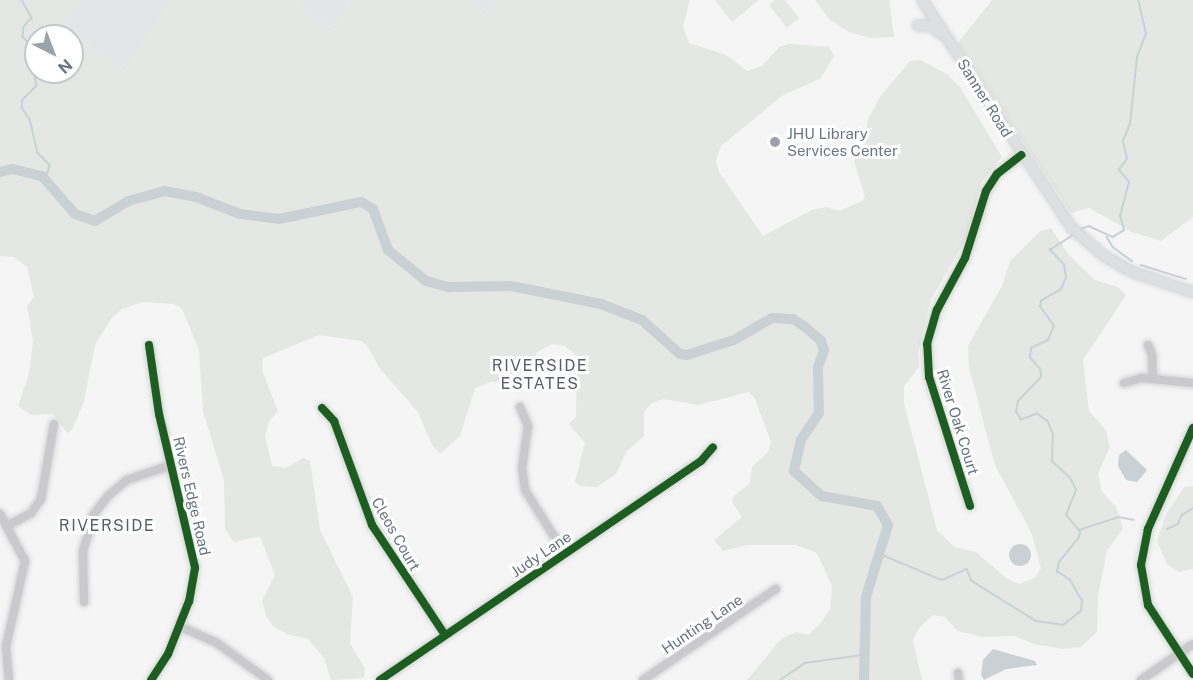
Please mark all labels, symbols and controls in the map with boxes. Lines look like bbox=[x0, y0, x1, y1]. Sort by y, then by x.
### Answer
north arrow bbox=[24, 24, 84, 84]
text: N bbox=[54, 55, 76, 78]
street label: Sanner Road bbox=[954, 55, 1016, 141]
place label: JHU Library Services Center bbox=[787, 124, 898, 159]
marker: JHU Library Services Center bbox=[768, 135, 782, 149]
district label: RIVERSIDE ESTATES bbox=[492, 356, 588, 394]
street label: River Oak Court bbox=[933, 367, 983, 477]
street label: Rivers Edge Road bbox=[170, 435, 214, 557]
street label: Cleos Court bbox=[368, 494, 424, 574]
district label: RIVERSIDE bbox=[59, 516, 155, 536]
street label: Judy Lane bbox=[507, 527, 575, 581]
street label: Hunting Lane bbox=[658, 590, 746, 658]

